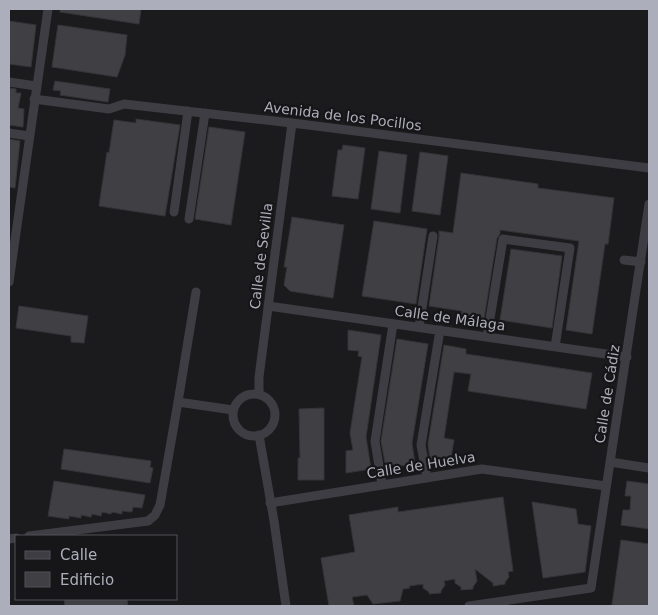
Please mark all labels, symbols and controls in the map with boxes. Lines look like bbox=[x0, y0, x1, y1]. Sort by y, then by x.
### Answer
street label: Avenida de los Pocillos bbox=[264, 98, 422, 134]
street label: Calle de Sevilla bbox=[247, 202, 275, 310]
street label: Calle de Málaga bbox=[394, 302, 506, 334]
street label: Calle de Cádiz bbox=[591, 344, 623, 444]
street label: Calle de Huelva bbox=[365, 449, 477, 481]
legend bbox=[15, 535, 178, 600]
text: Calle bbox=[60, 546, 97, 564]
text: Edificio bbox=[60, 571, 114, 589]

